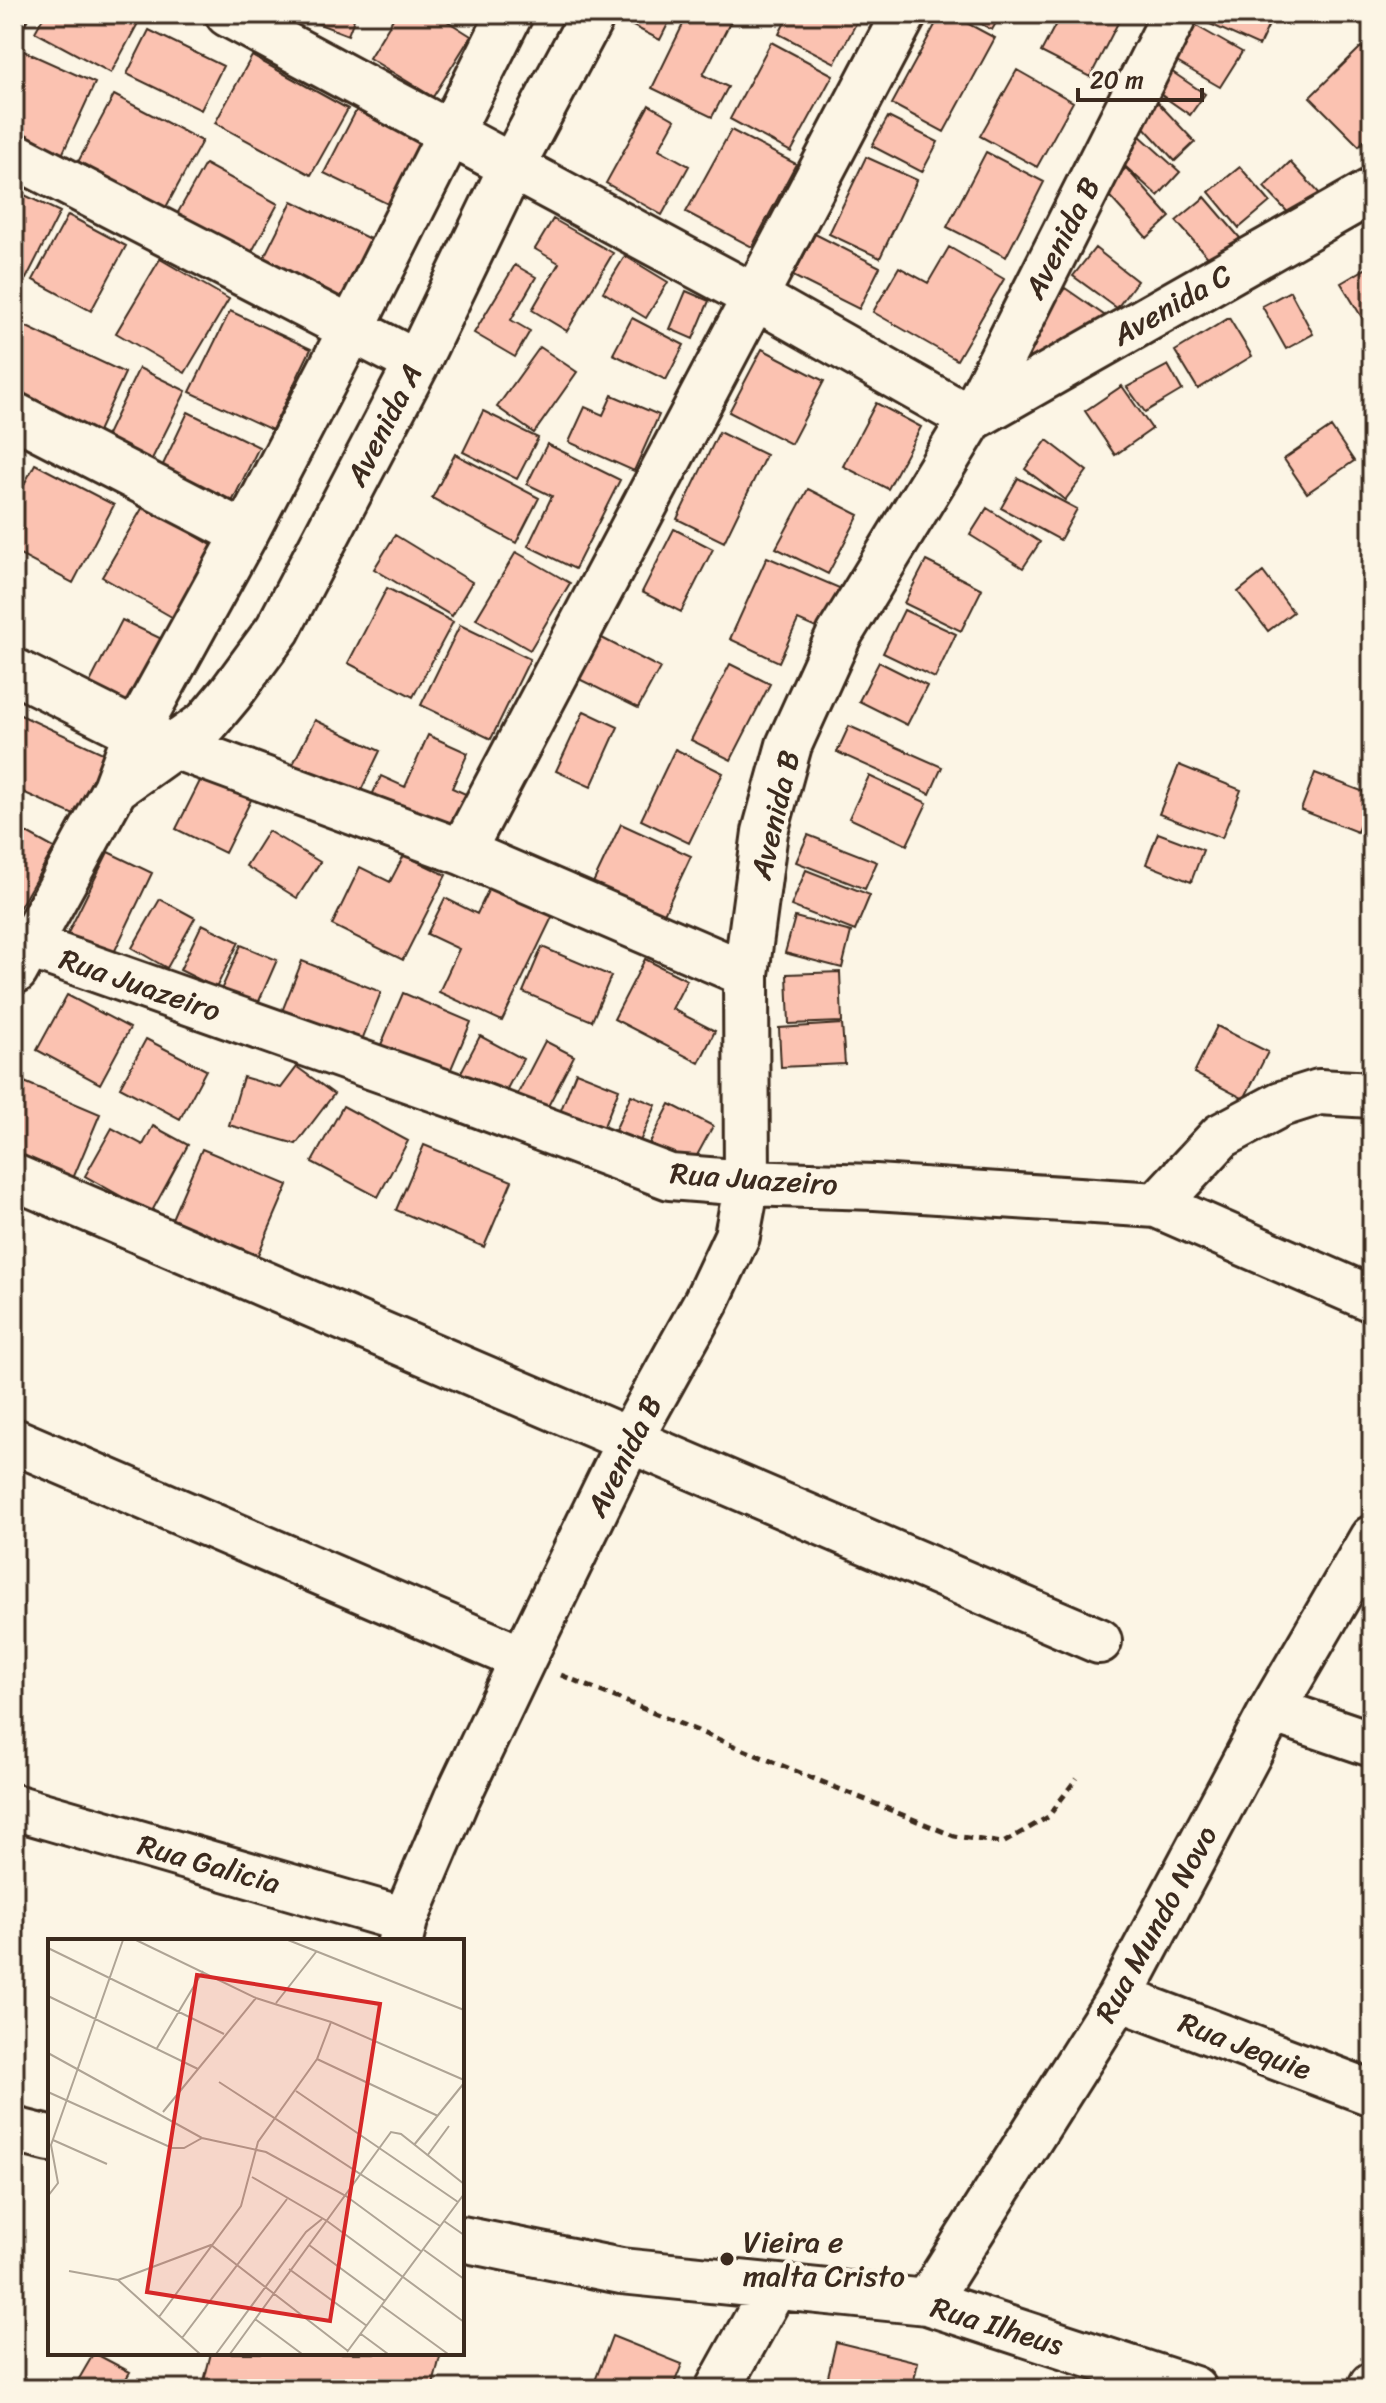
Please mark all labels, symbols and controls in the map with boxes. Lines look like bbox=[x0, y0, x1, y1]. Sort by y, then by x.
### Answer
scale bar bbox=[1078, 52, 1202, 102]
text: 20 m bbox=[1090, 59, 1144, 101]
street label: Avenida B bbox=[1008, 167, 1116, 310]
street label: Avenida C bbox=[1101, 249, 1242, 362]
street label: Avenida A bbox=[330, 354, 438, 497]
street label: Avenida B bbox=[734, 745, 816, 886]
street label: Rua Juazeiro bbox=[52, 932, 228, 1038]
street label: Rua Juazeiro bbox=[668, 1146, 840, 1212]
street label: Avenida B bbox=[570, 1385, 678, 1528]
street label: Rua Mundo Novo bbox=[1079, 1815, 1233, 2033]
street label: Rua Galicia bbox=[131, 1818, 287, 1910]
inset map bbox=[48, 1939, 464, 2355]
street label: Rua Jequie bbox=[1170, 1996, 1320, 2096]
place label: Vieira e malta Cristo bbox=[743, 2215, 905, 2303]
marker: Vieira e malta Cristo bbox=[718, 2250, 736, 2268]
street label: Rua Ilheus bbox=[924, 2280, 1071, 2372]

